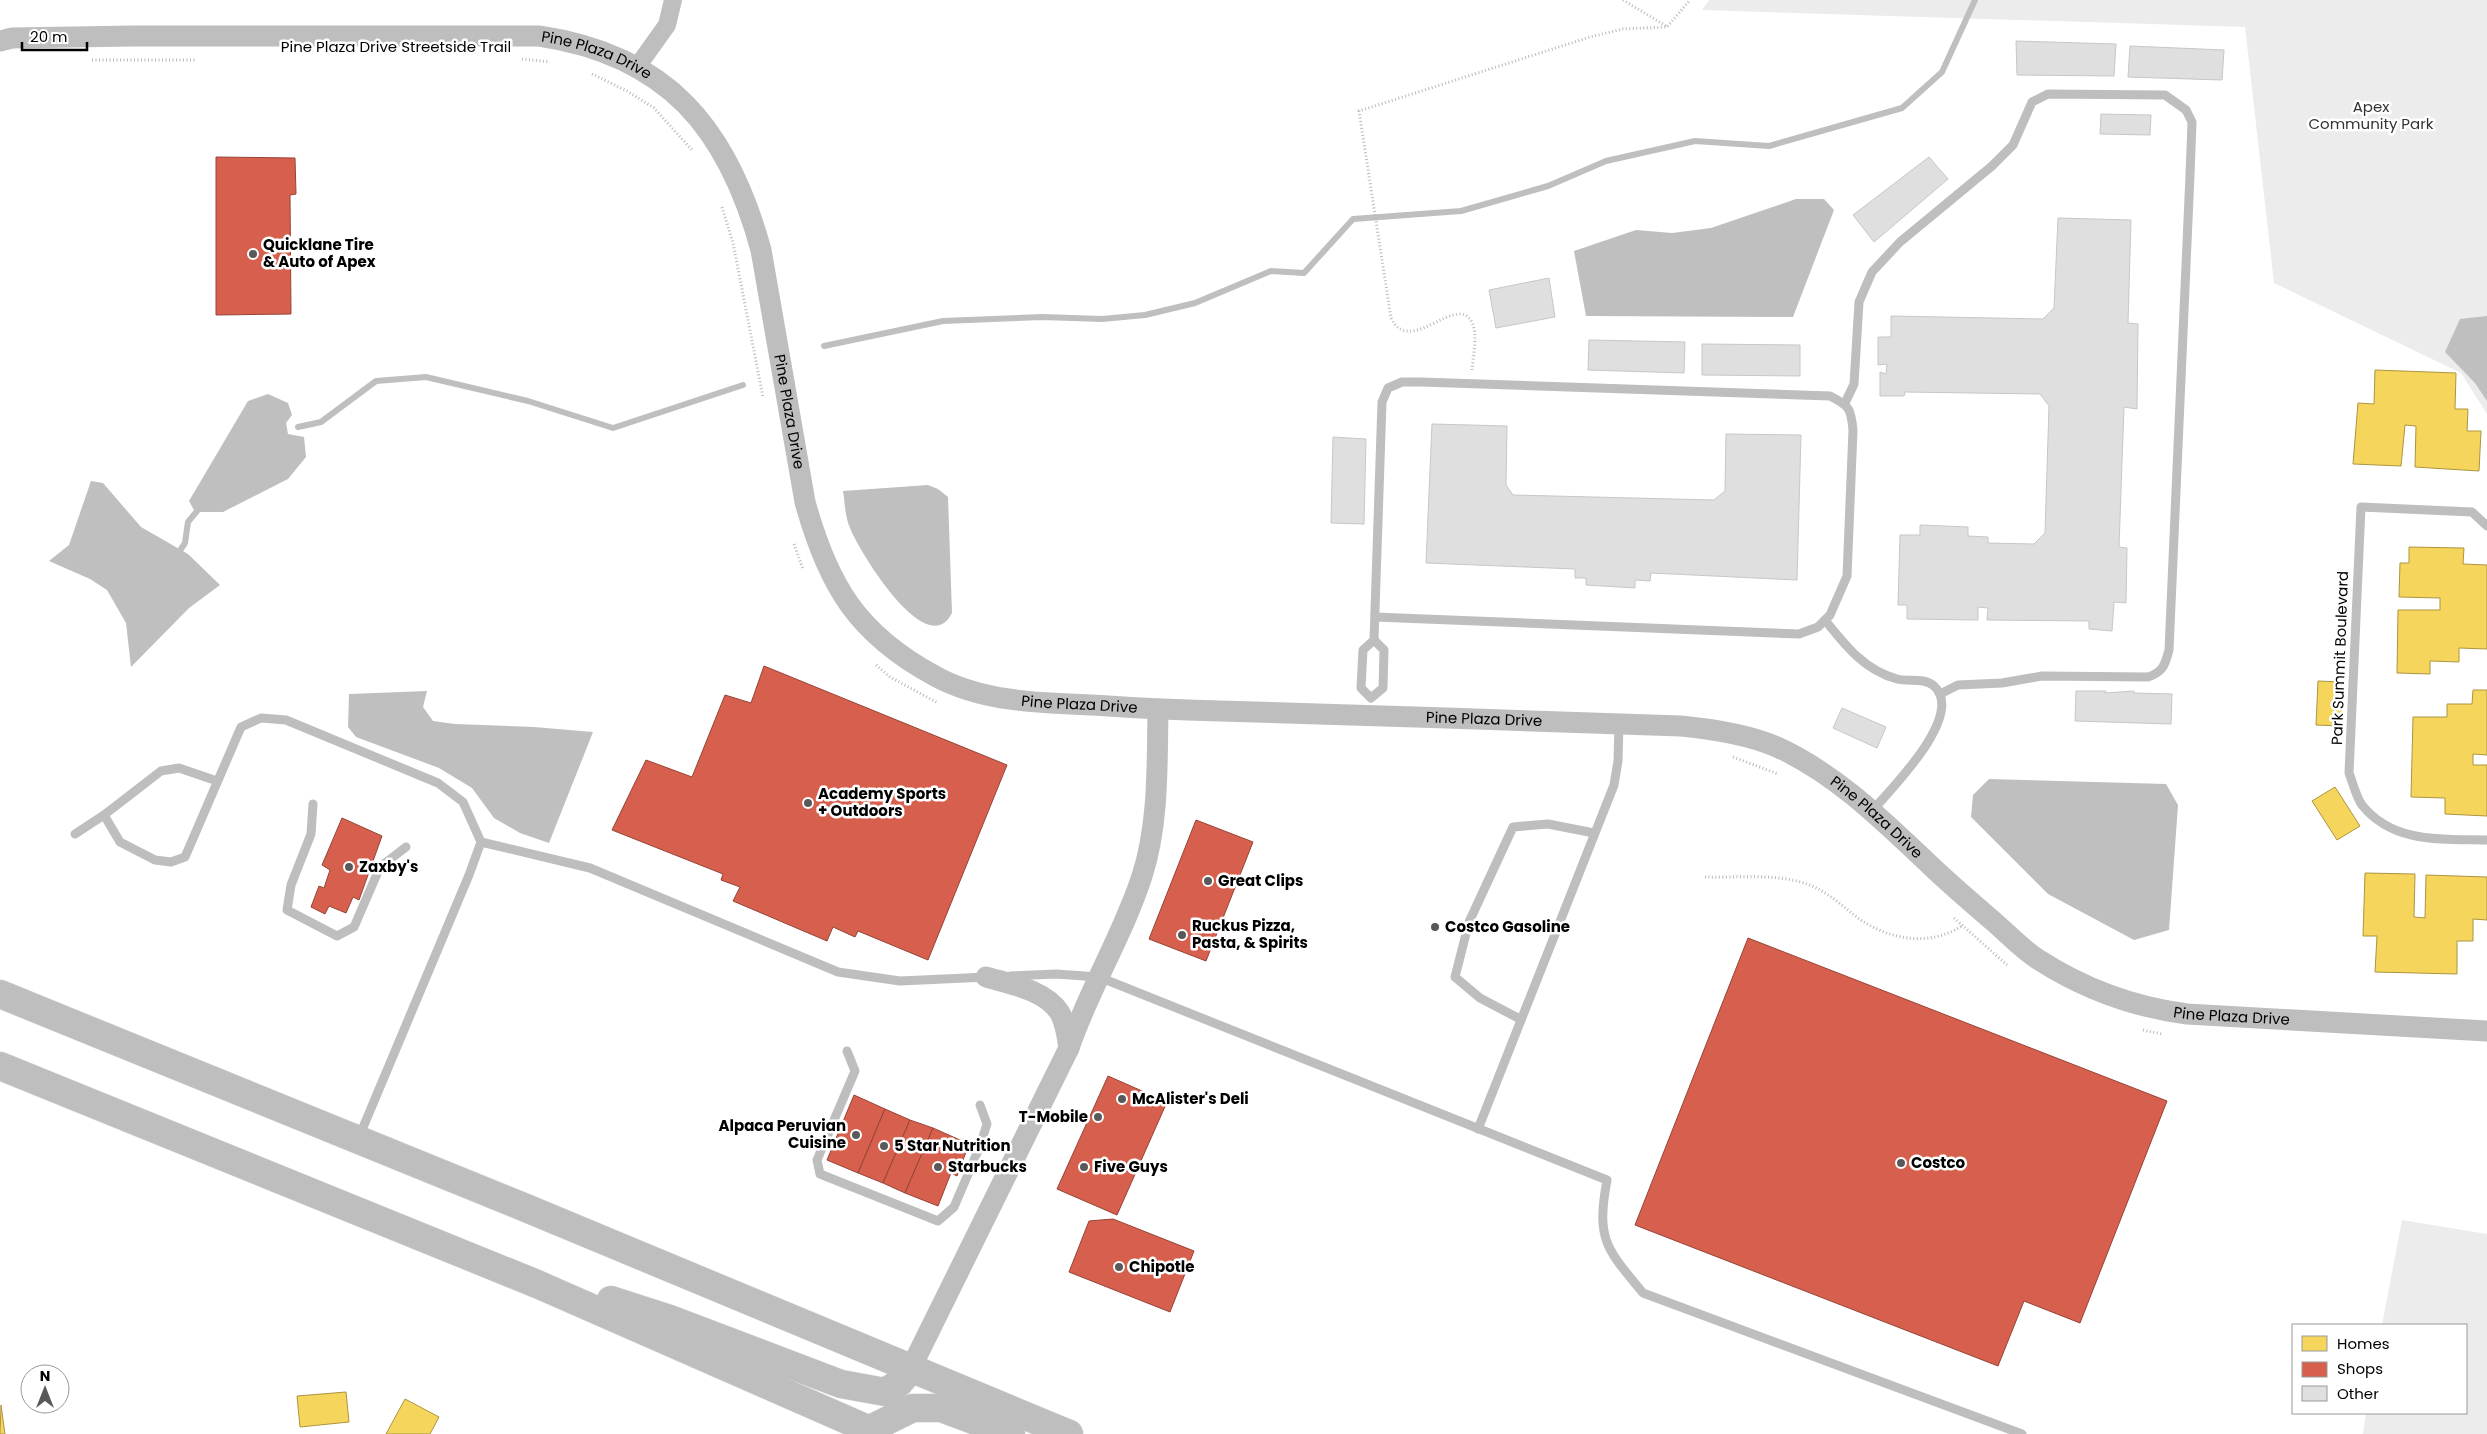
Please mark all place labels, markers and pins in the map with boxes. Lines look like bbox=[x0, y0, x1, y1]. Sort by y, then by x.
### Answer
place label: Quicklane Tire & Auto of Apex bbox=[263, 234, 376, 272]
marker: Quicklane Tire & Auto of Apex bbox=[247, 248, 259, 260]
place label: Academy Sports + Outdoors bbox=[818, 783, 946, 821]
marker: Academy Sports + Outdoors bbox=[802, 797, 814, 809]
place label: Zaxby's bbox=[359, 856, 418, 877]
marker: Zaxby's bbox=[343, 861, 355, 873]
place label: Great Clips bbox=[1218, 870, 1303, 891]
marker: Great Clips bbox=[1202, 875, 1214, 887]
place label: Ruckus Pizza, Pasta, & Spirits bbox=[1192, 915, 1308, 953]
place label: Costco Gasoline bbox=[1445, 916, 1570, 937]
marker: Costco Gasoline bbox=[1429, 921, 1441, 933]
marker: Ruckus Pizza, Pasta, & Spirits bbox=[1176, 929, 1188, 941]
place label: McAlister's Deli bbox=[1132, 1088, 1249, 1109]
marker: McAlister's Deli bbox=[1116, 1093, 1128, 1105]
place label: T-Mobile bbox=[1019, 1106, 1088, 1127]
marker: T-Mobile bbox=[1092, 1111, 1104, 1123]
place label: Alpaca Peruvian Cuisine bbox=[718, 1115, 846, 1153]
marker: Alpaca Peruvian Cuisine bbox=[850, 1129, 862, 1141]
place label: 5 Star Nutrition bbox=[894, 1135, 1011, 1156]
marker: 5 Star Nutrition bbox=[878, 1140, 890, 1152]
place label: Costco bbox=[1911, 1152, 1966, 1173]
place label: Starbucks bbox=[948, 1156, 1027, 1177]
place label: Five Guys bbox=[1094, 1156, 1168, 1177]
marker: Costco bbox=[1895, 1157, 1907, 1169]
marker: Starbucks bbox=[932, 1161, 944, 1173]
marker: Five Guys bbox=[1078, 1161, 1090, 1173]
place label: Chipotle bbox=[1129, 1256, 1194, 1277]
marker: Chipotle bbox=[1113, 1261, 1125, 1273]

